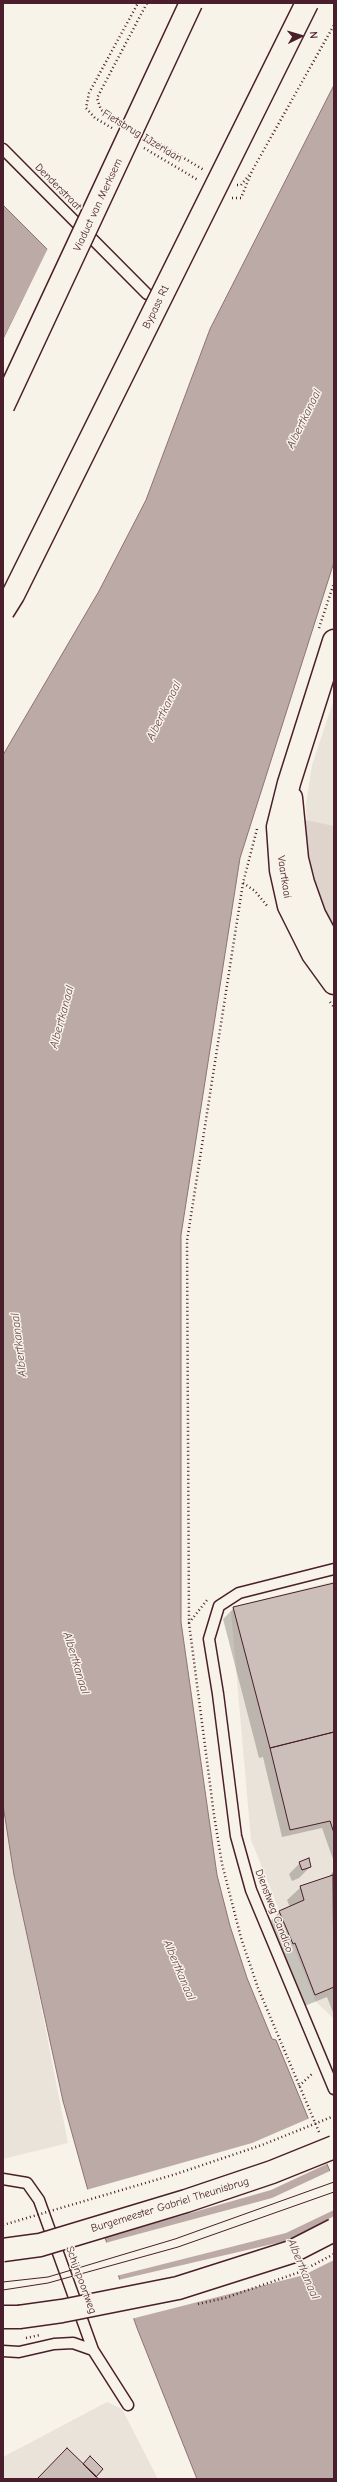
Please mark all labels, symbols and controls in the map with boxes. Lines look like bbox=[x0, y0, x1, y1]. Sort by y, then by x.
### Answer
north arrow bbox=[281, 16, 321, 56]
text: N bbox=[307, 31, 320, 39]
street label: Fietsbrug IJzerlaan bbox=[100, 107, 184, 165]
street label: Viaduct van Merksem bbox=[71, 156, 125, 254]
street label: Denderstraat bbox=[32, 161, 84, 213]
street label: Bypass R1 bbox=[140, 283, 172, 331]
water label: Albertkanaal bbox=[283, 387, 325, 451]
water label: Albertkanaal bbox=[143, 679, 185, 743]
street label: Vaartkaai bbox=[274, 855, 294, 899]
water label: Albertkanaal bbox=[47, 984, 77, 1050]
water label: Albertkanaal bbox=[8, 1312, 30, 1378]
water label: Albertkanaal bbox=[60, 1630, 92, 1696]
street label: Dienstweg Candico bbox=[252, 1868, 296, 1954]
water label: Albertkanaal bbox=[160, 1938, 198, 2002]
street label: Burgemeester Gabriel Theunisbrug bbox=[89, 2175, 251, 2235]
water label: Albertkanaal bbox=[284, 2237, 322, 2301]
street label: Schijnpoortweg bbox=[63, 2244, 99, 2316]

